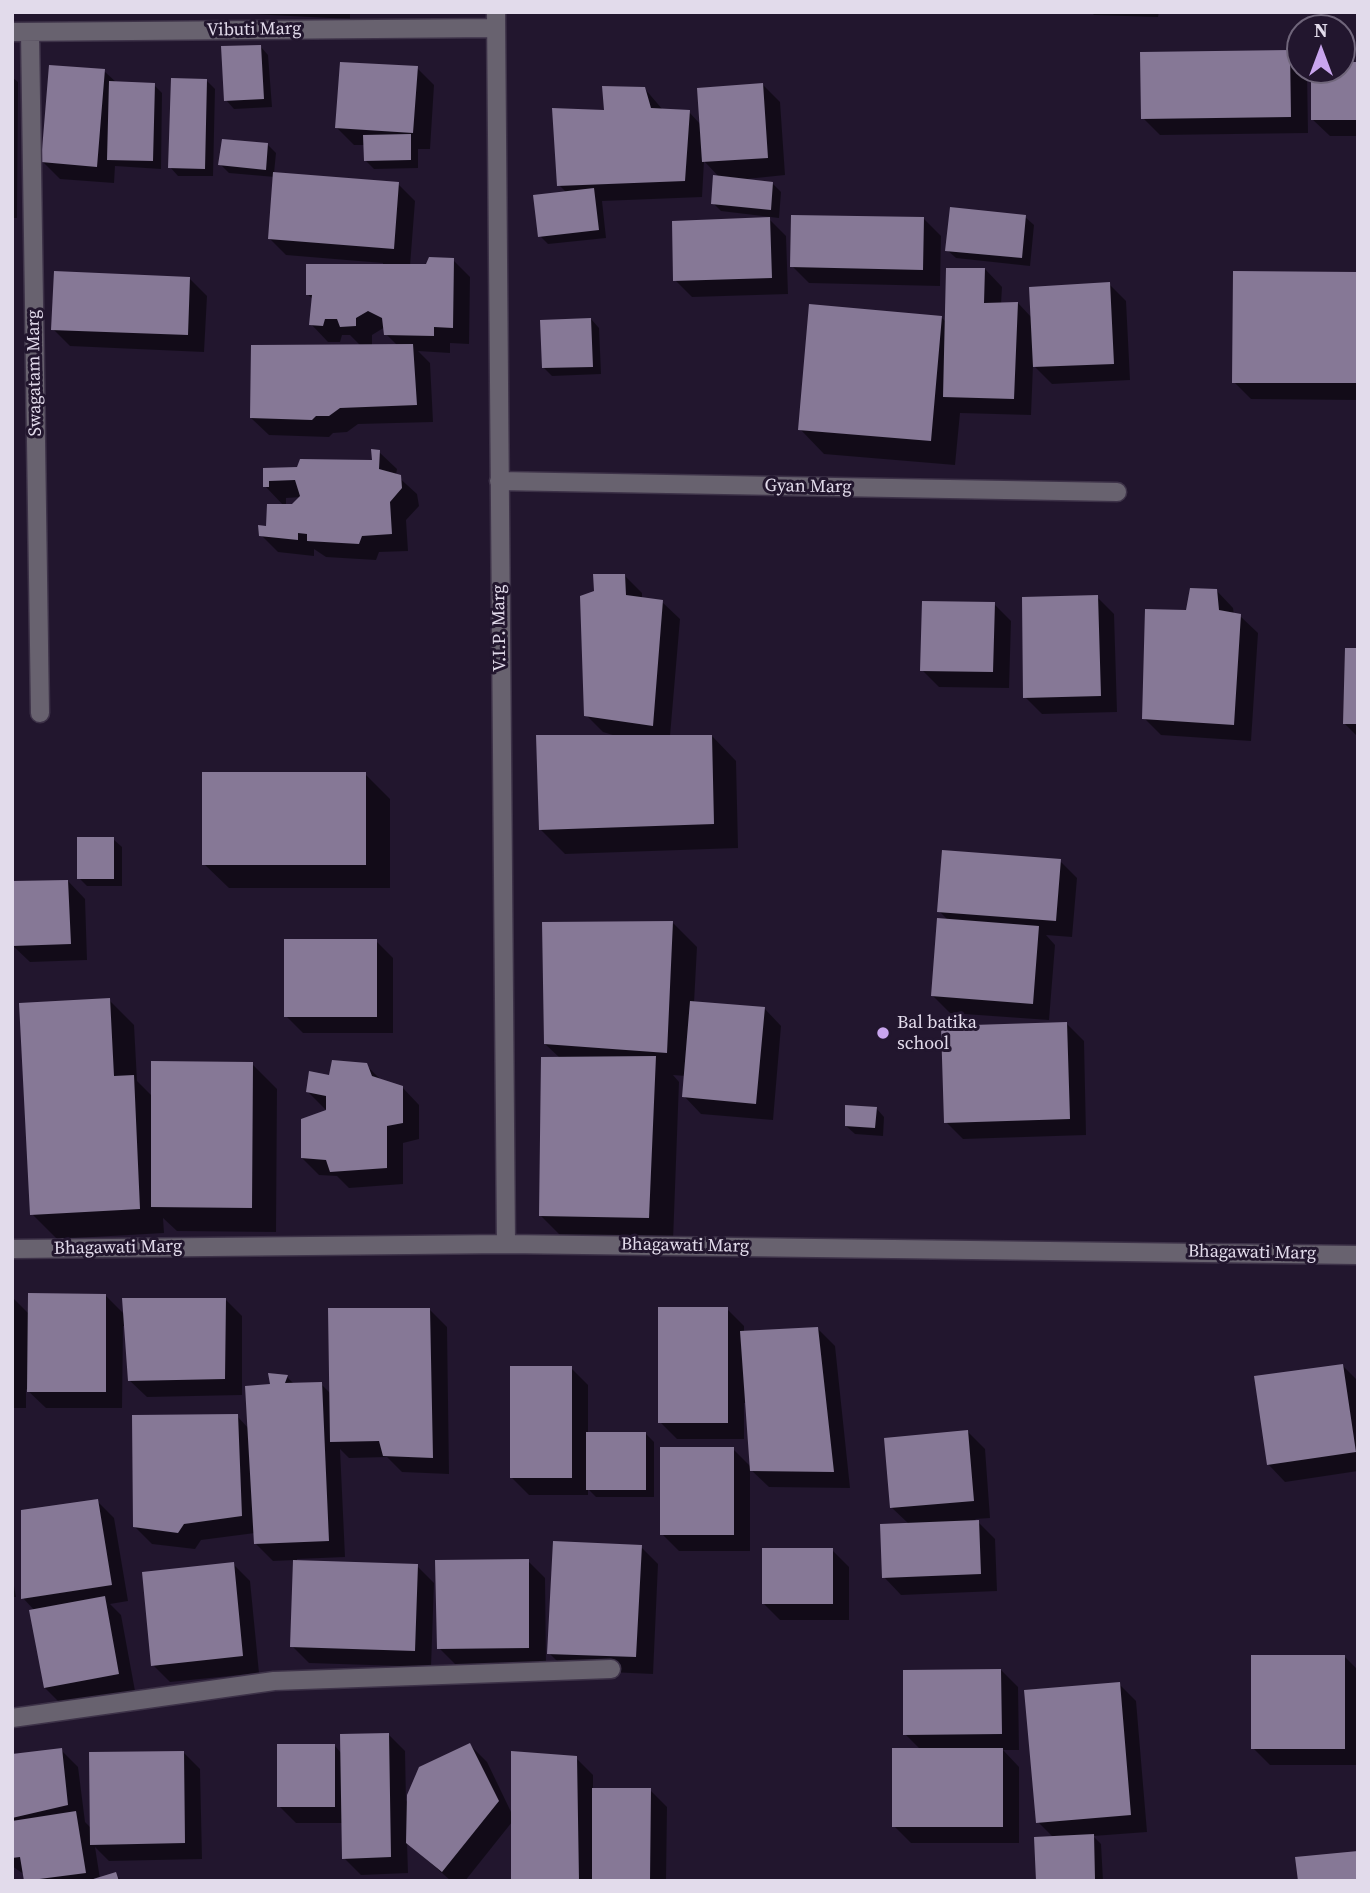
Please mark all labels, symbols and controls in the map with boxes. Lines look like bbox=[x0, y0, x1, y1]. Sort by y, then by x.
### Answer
north arrow bbox=[1286, 14, 1356, 84]
text: N bbox=[1314, 17, 1328, 43]
street label: Vibuti Marg bbox=[206, 18, 302, 42]
street label: Swagatam Marg bbox=[23, 310, 47, 436]
street label: Gyan Marg bbox=[764, 475, 852, 499]
street label: V.I.P. Marg bbox=[488, 584, 512, 672]
place label: Bal batika school bbox=[897, 1012, 977, 1054]
marker: Bal batika school bbox=[875, 1025, 891, 1041]
street label: Bhagawati Marg bbox=[621, 1234, 749, 1258]
street label: Bhagawati Marg bbox=[54, 1236, 182, 1260]
street label: Bhagawati Marg bbox=[1188, 1241, 1316, 1265]

